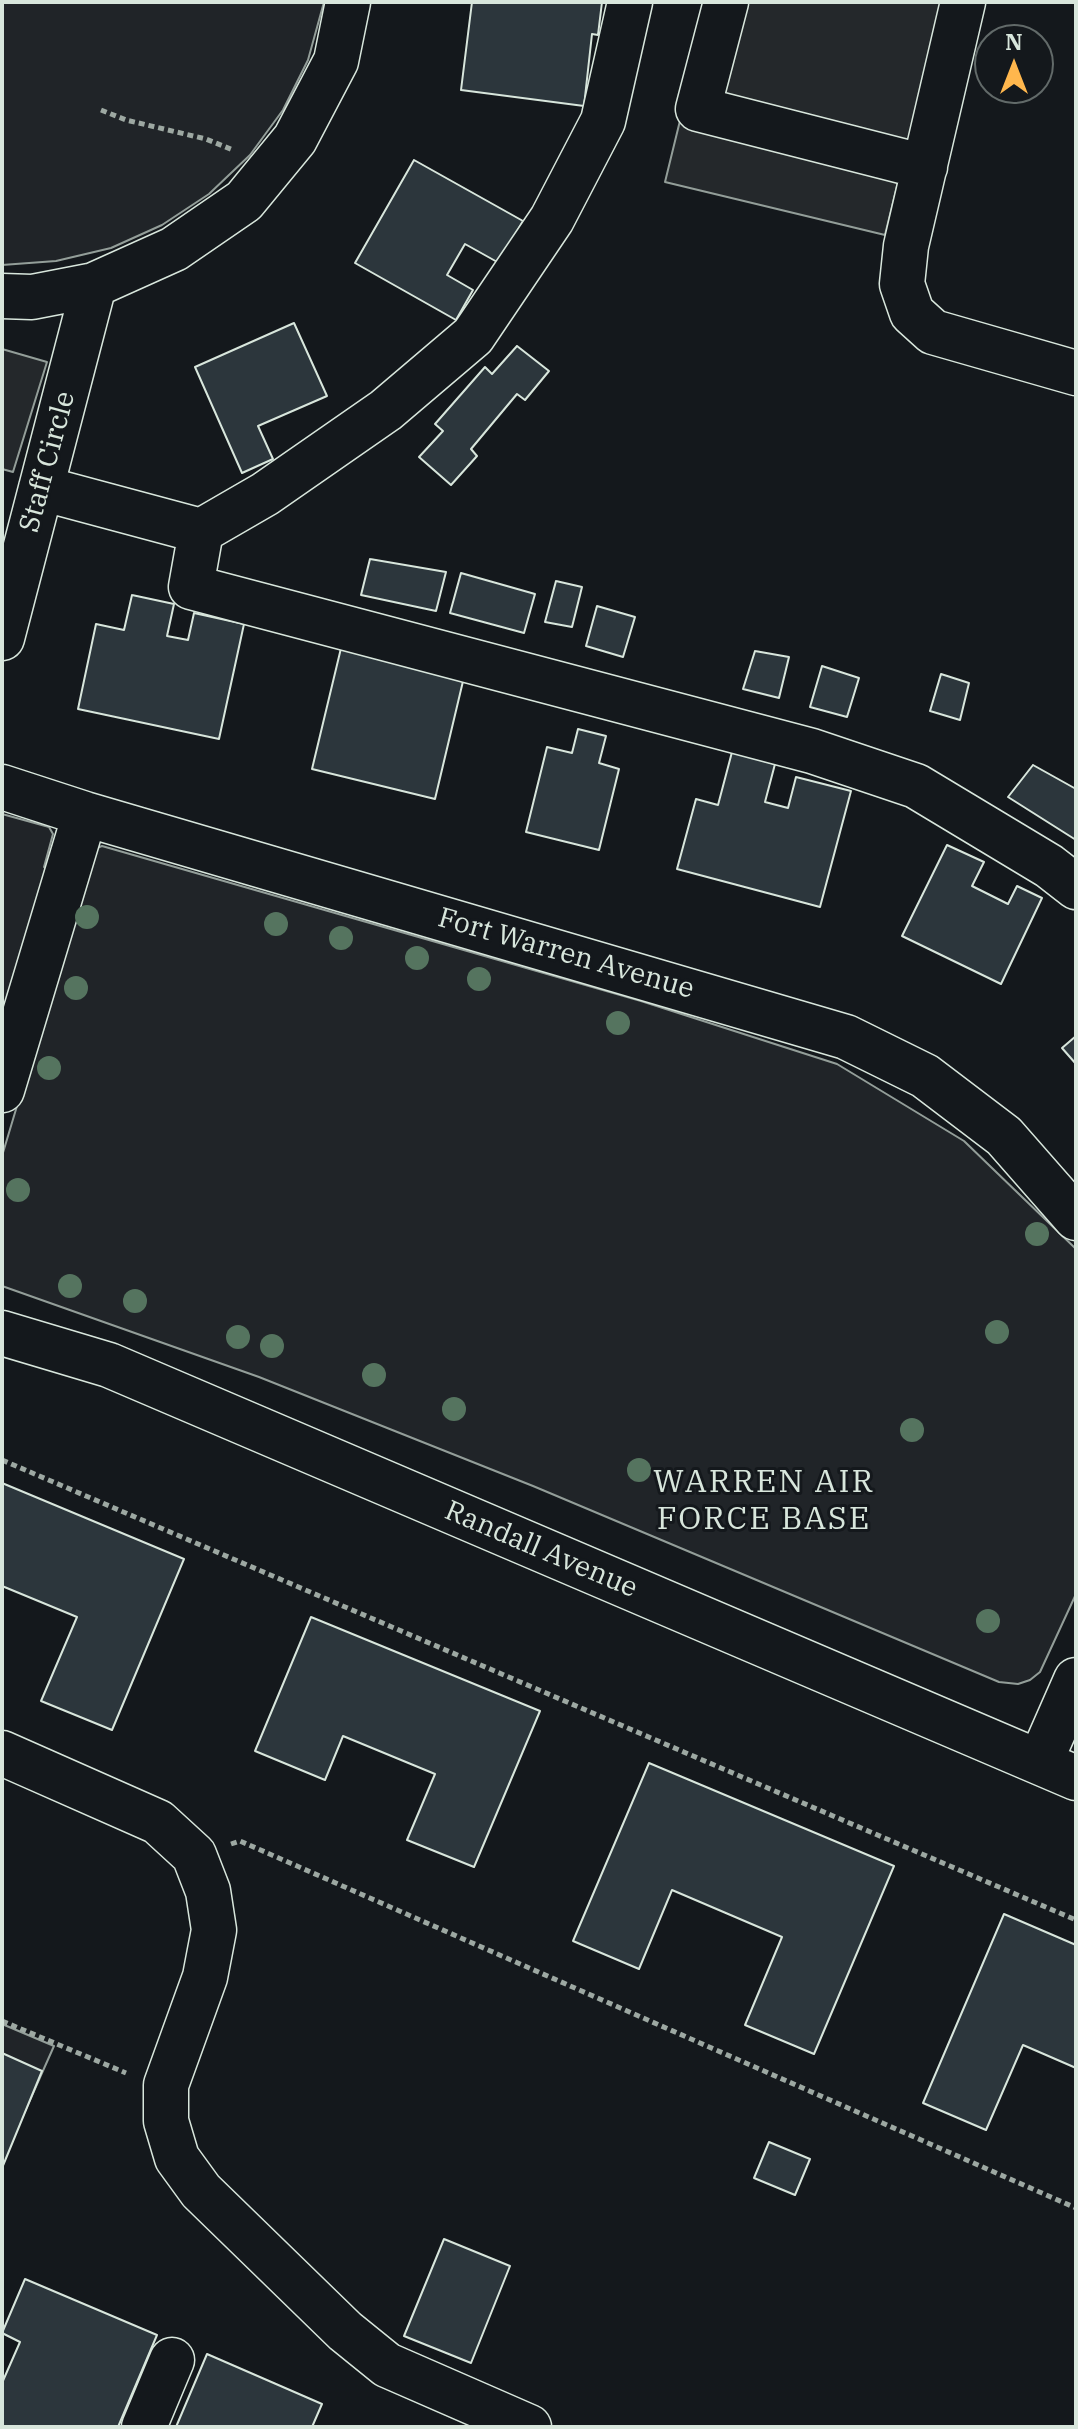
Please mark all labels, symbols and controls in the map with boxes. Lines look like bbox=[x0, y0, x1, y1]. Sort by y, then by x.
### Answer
north arrow bbox=[974, 24, 1054, 104]
text: N bbox=[1005, 27, 1023, 56]
street label: Staff Circle bbox=[13, 388, 83, 536]
street label: Fort Warren Avenue bbox=[434, 901, 698, 1007]
district label: WARREN AIR FORCE BASE bbox=[653, 1464, 875, 1539]
street label: Randall Avenue bbox=[440, 1494, 642, 1606]

